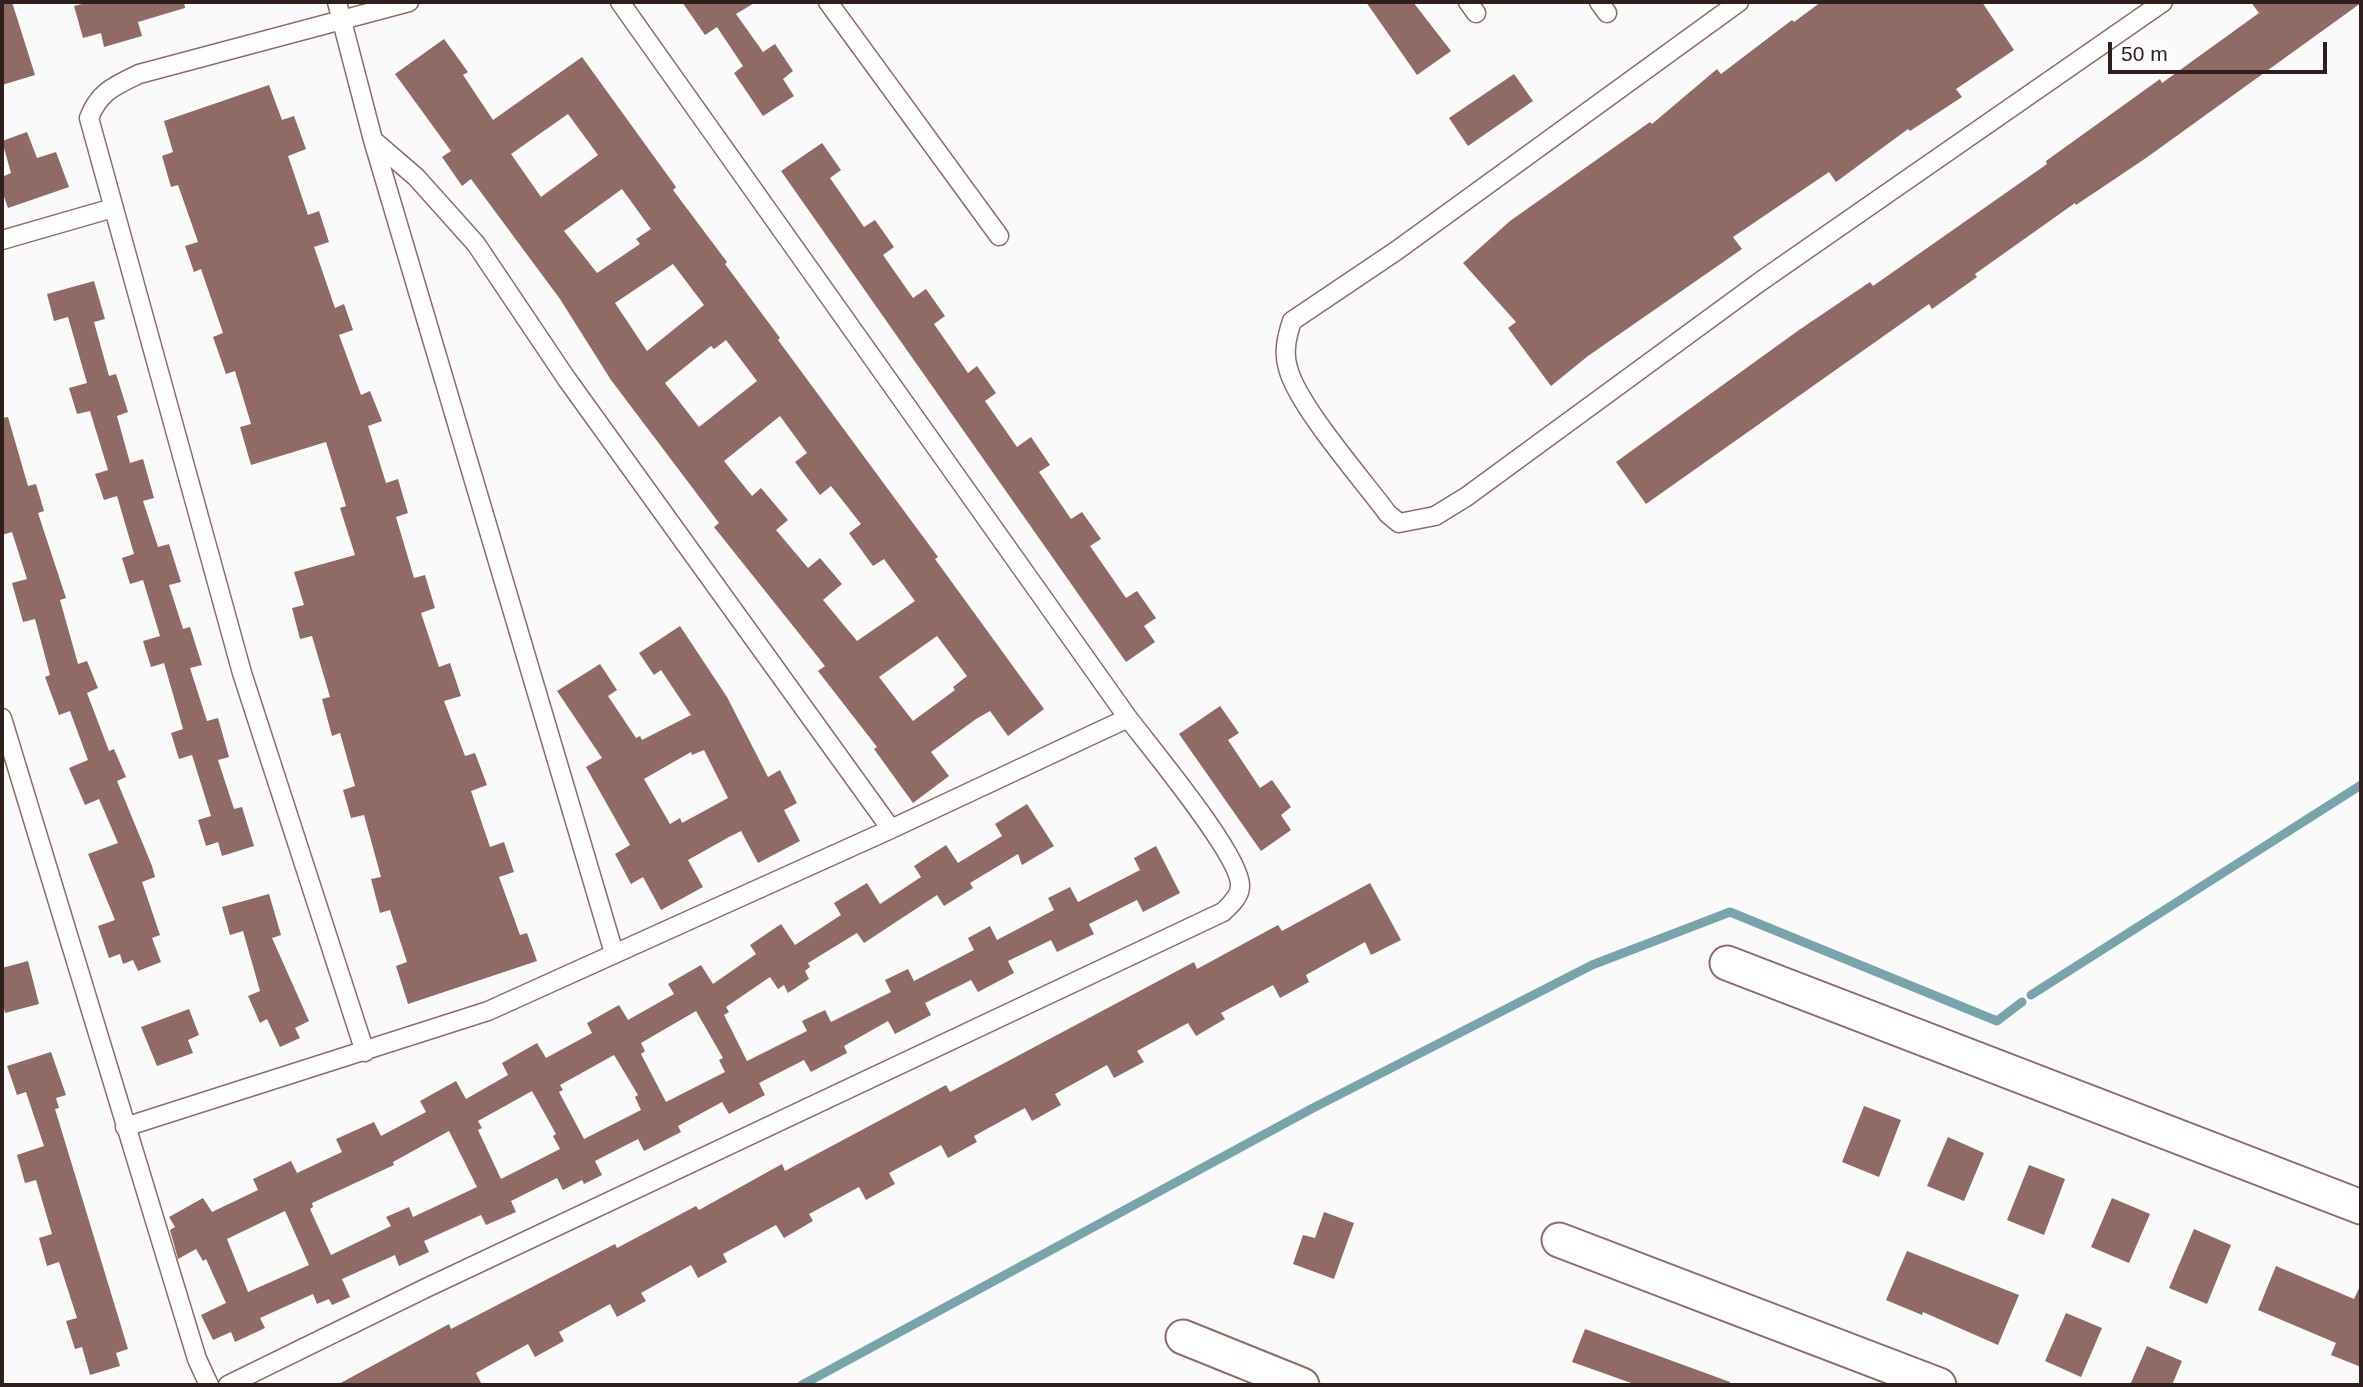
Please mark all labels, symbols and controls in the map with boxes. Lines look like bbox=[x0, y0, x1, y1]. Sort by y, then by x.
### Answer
scale bar bbox=[2111, 28, 2330, 72]
text: 50 m bbox=[2121, 42, 2168, 65]

